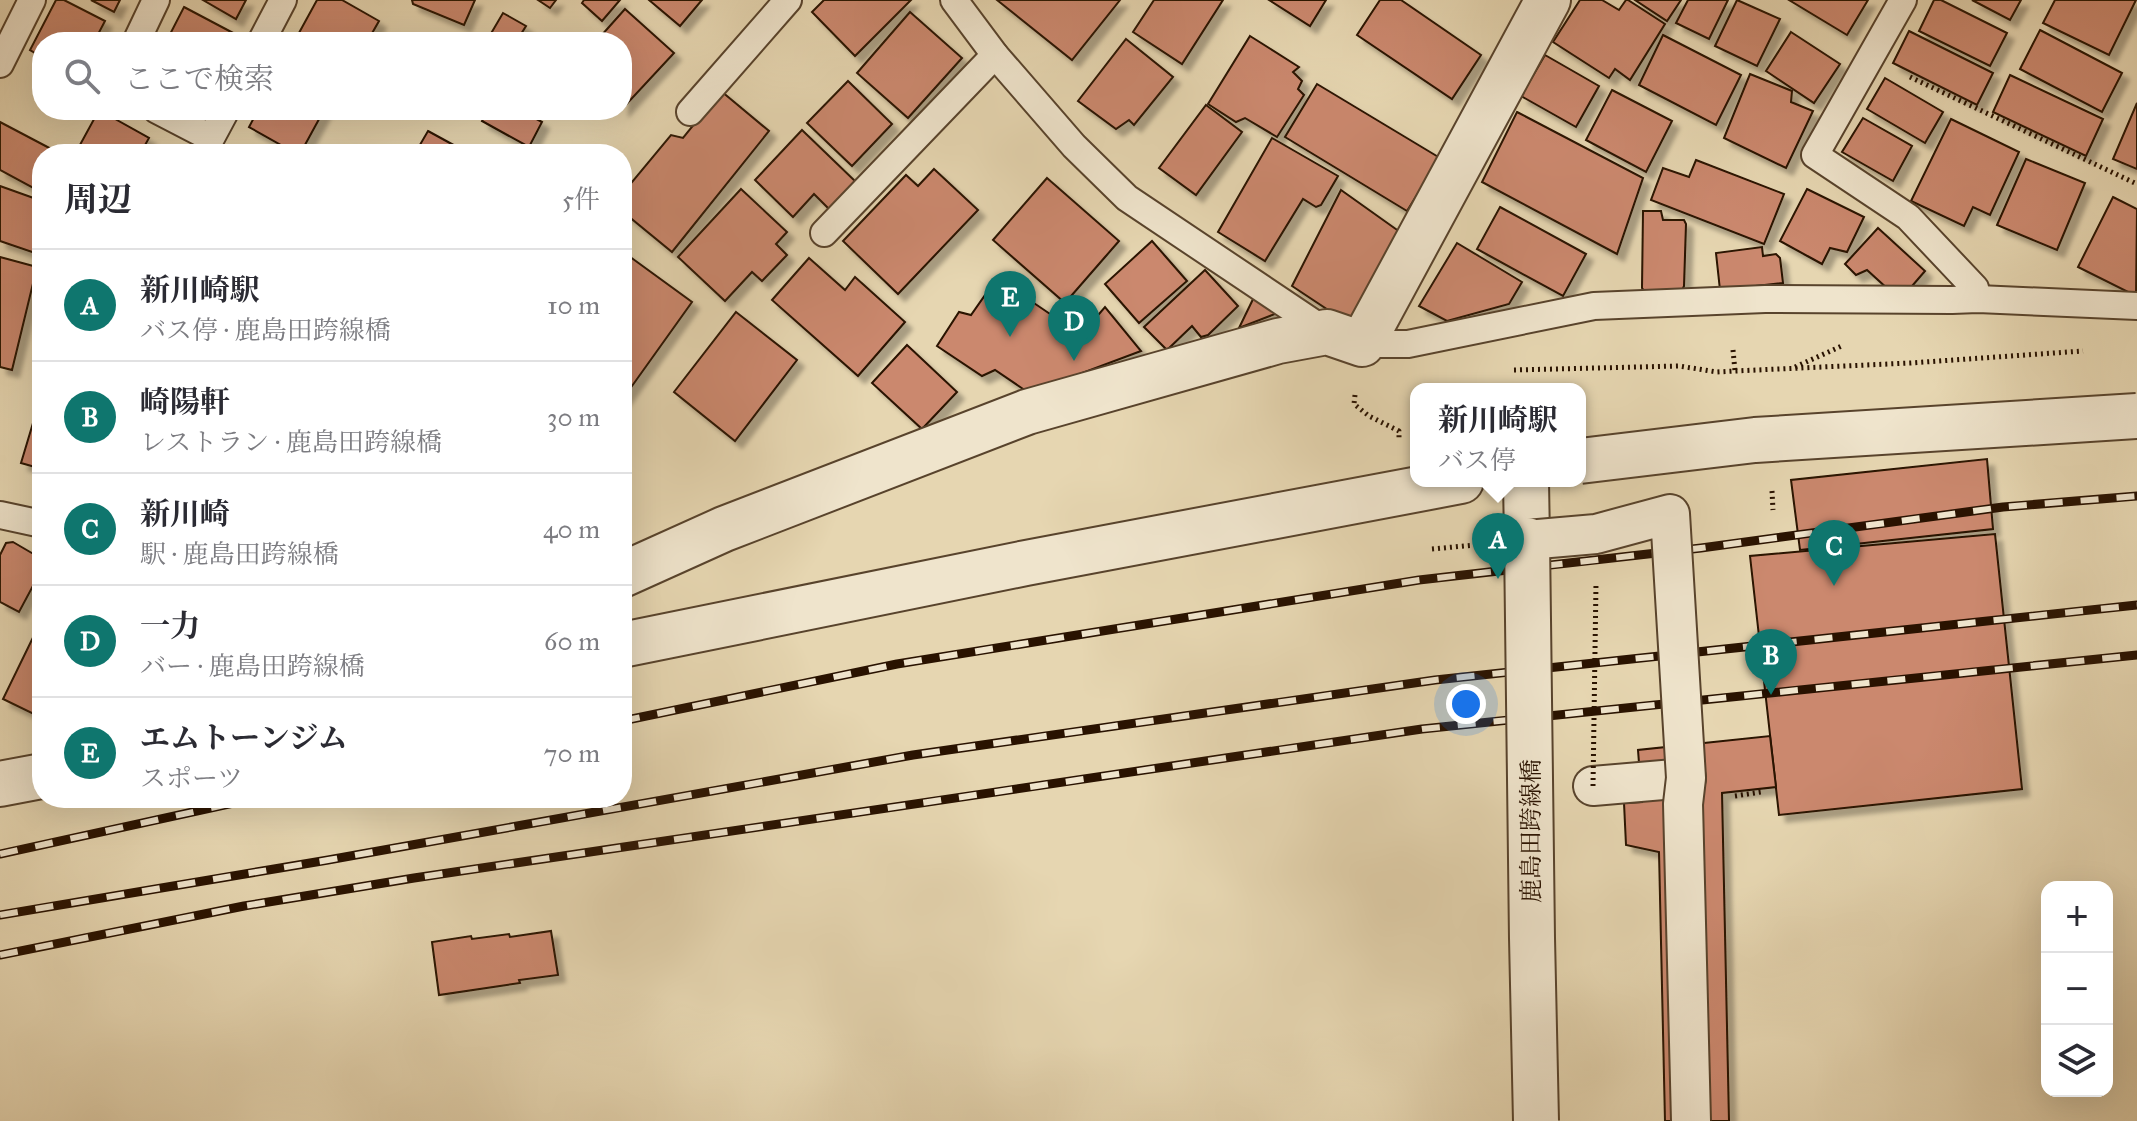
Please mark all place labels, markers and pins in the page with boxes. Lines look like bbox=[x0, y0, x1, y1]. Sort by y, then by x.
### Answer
pin: E bbox=[984, 271, 1036, 337]
pin: D bbox=[1048, 295, 1100, 361]
pin: A bbox=[1472, 513, 1524, 579]
pin: C bbox=[1808, 520, 1860, 586]
pin: B bbox=[1745, 629, 1797, 695]

